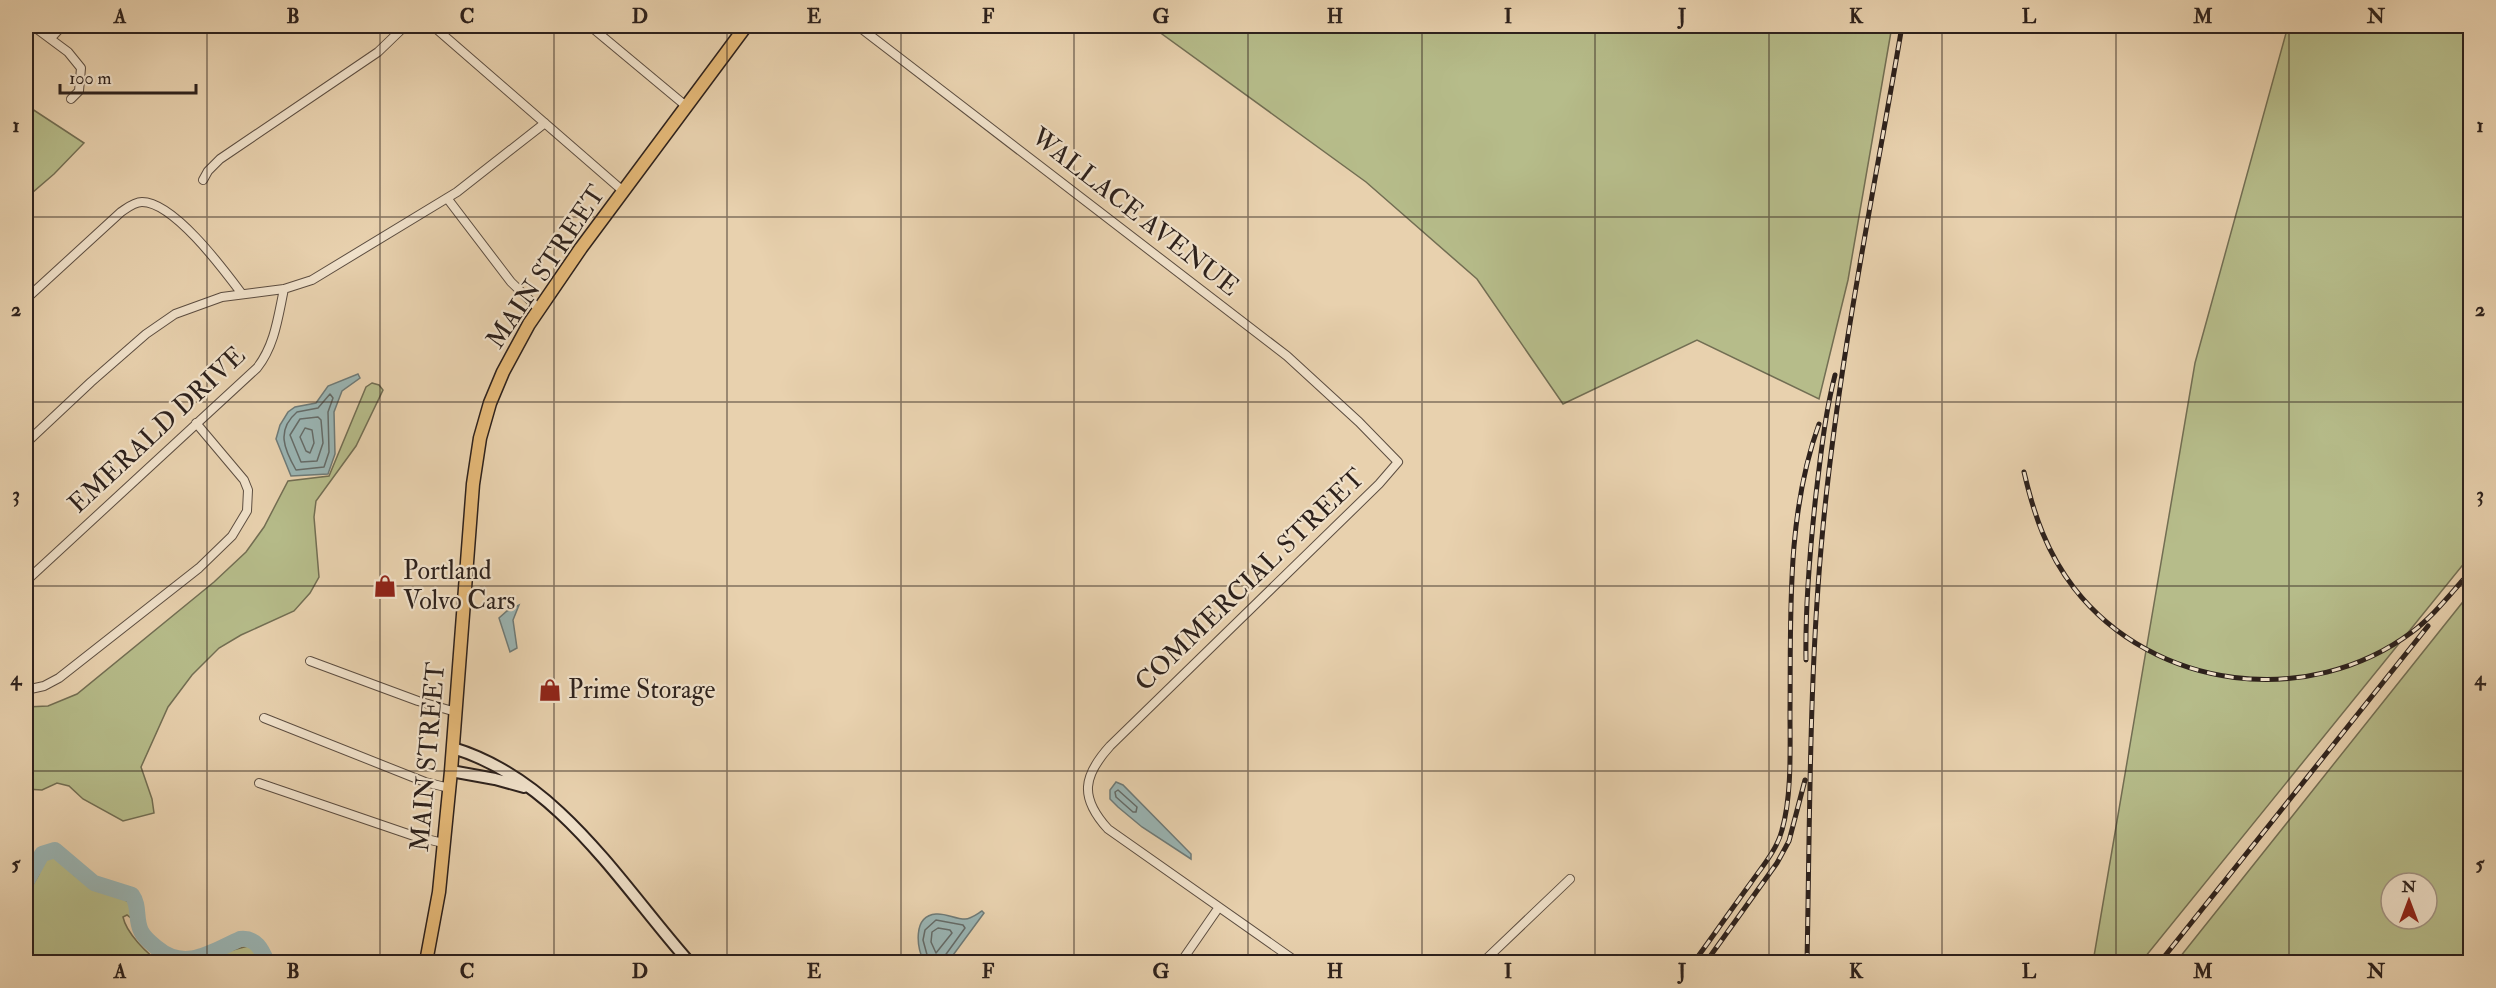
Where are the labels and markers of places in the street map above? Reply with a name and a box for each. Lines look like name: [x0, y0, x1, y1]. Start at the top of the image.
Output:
place label: Portland Volvo Cars: [403, 555, 515, 617]
shop icon: Portland Volvo Cars: [372, 573, 398, 599]
place label: Prime Storage: [568, 674, 716, 706]
shop icon: Prime Storage: [537, 677, 563, 703]

